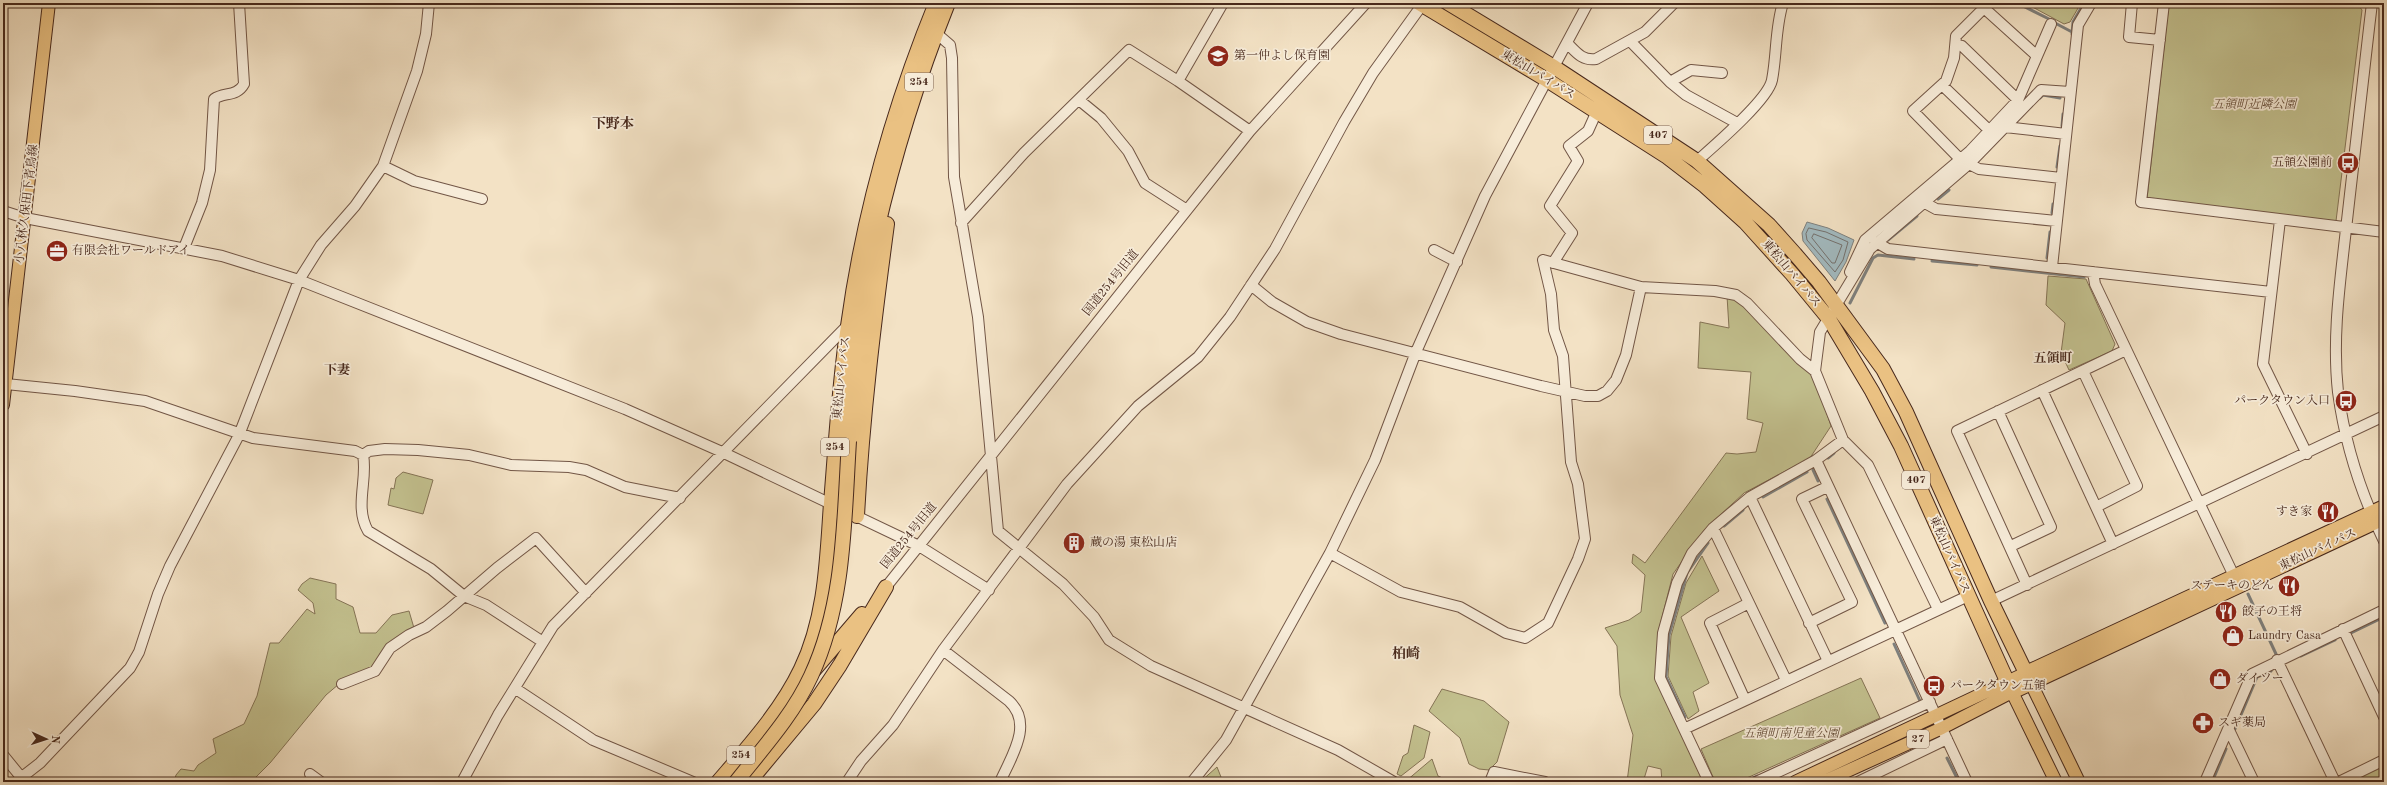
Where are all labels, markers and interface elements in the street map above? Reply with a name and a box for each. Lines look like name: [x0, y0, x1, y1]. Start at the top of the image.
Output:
school or university icon: 第一仲よし保育園: [1205, 43, 1231, 69]
street label: 東松山バイパス: [1499, 47, 1578, 102]
place label: 第一仲よし保育園: [1234, 48, 1330, 62]
road number: 254: [905, 73, 933, 91]
park label: 五領町近隣公園: [2212, 97, 2298, 111]
district label: 下野本: [592, 116, 634, 131]
road number: 407: [1644, 126, 1672, 144]
street label: 小八林久保田下青鳥線: [12, 143, 40, 264]
bus stop icon: 五領公園前: [2335, 150, 2361, 176]
place label: 五領公園前: [2272, 155, 2332, 169]
street label: 東松山バイパス: [1759, 237, 1824, 310]
office icon: 有限会社ワールドアイ: [44, 238, 70, 264]
place label: 有限会社ワールドアイ: [72, 243, 190, 257]
street label: 国道254号旧道: [1079, 247, 1141, 318]
street label: 東松山バイパス: [830, 336, 852, 420]
district label: 五領町: [2033, 350, 2073, 365]
district label: 下妻: [324, 362, 350, 377]
bus stop icon: パークタウン入口: [2333, 388, 2359, 414]
place label: パークタウン入口: [2234, 394, 2330, 407]
road number: 254: [821, 438, 849, 456]
road number: 407: [1902, 471, 1930, 489]
restaurant icon: すき家: [2315, 499, 2341, 525]
street label: 国道254号旧道: [877, 500, 939, 571]
place label: すき家: [2276, 504, 2312, 518]
street label: 東松山バイパス: [1926, 513, 1973, 596]
street label: 東松山バイパス: [2277, 525, 2358, 573]
building icon: 蔵の湯 東松山店: [1061, 530, 1087, 556]
place label: 蔵の湯 東松山店: [1090, 535, 1177, 549]
restaurant icon: ステーキのどん: [2276, 573, 2302, 599]
place label: ステーキのどん: [2190, 579, 2274, 592]
restaurant icon: 餃子の王将: [2213, 599, 2239, 625]
place label: 餃子の王将: [2242, 604, 2302, 618]
shop icon: Laundry Casa: [2220, 623, 2246, 649]
place label: Laundry Casa: [2248, 630, 2321, 642]
district label: 柏崎: [1392, 645, 1420, 661]
shop icon: ダイソー: [2207, 666, 2233, 692]
place label: ダイソー: [2236, 672, 2284, 685]
bus stop icon: パークタウン五領: [1921, 673, 1947, 699]
place label: パークタウン五領: [1950, 679, 2046, 692]
pharmacy icon: スギ薬局: [2190, 710, 2216, 736]
place label: スギ薬局: [2218, 715, 2266, 729]
north arrow: [26, 719, 66, 759]
park label: 五領町南児童公園: [1743, 726, 1841, 740]
road number: 27: [1907, 730, 1929, 748]
text: N: [49, 735, 60, 745]
road number: 254: [727, 746, 755, 764]

